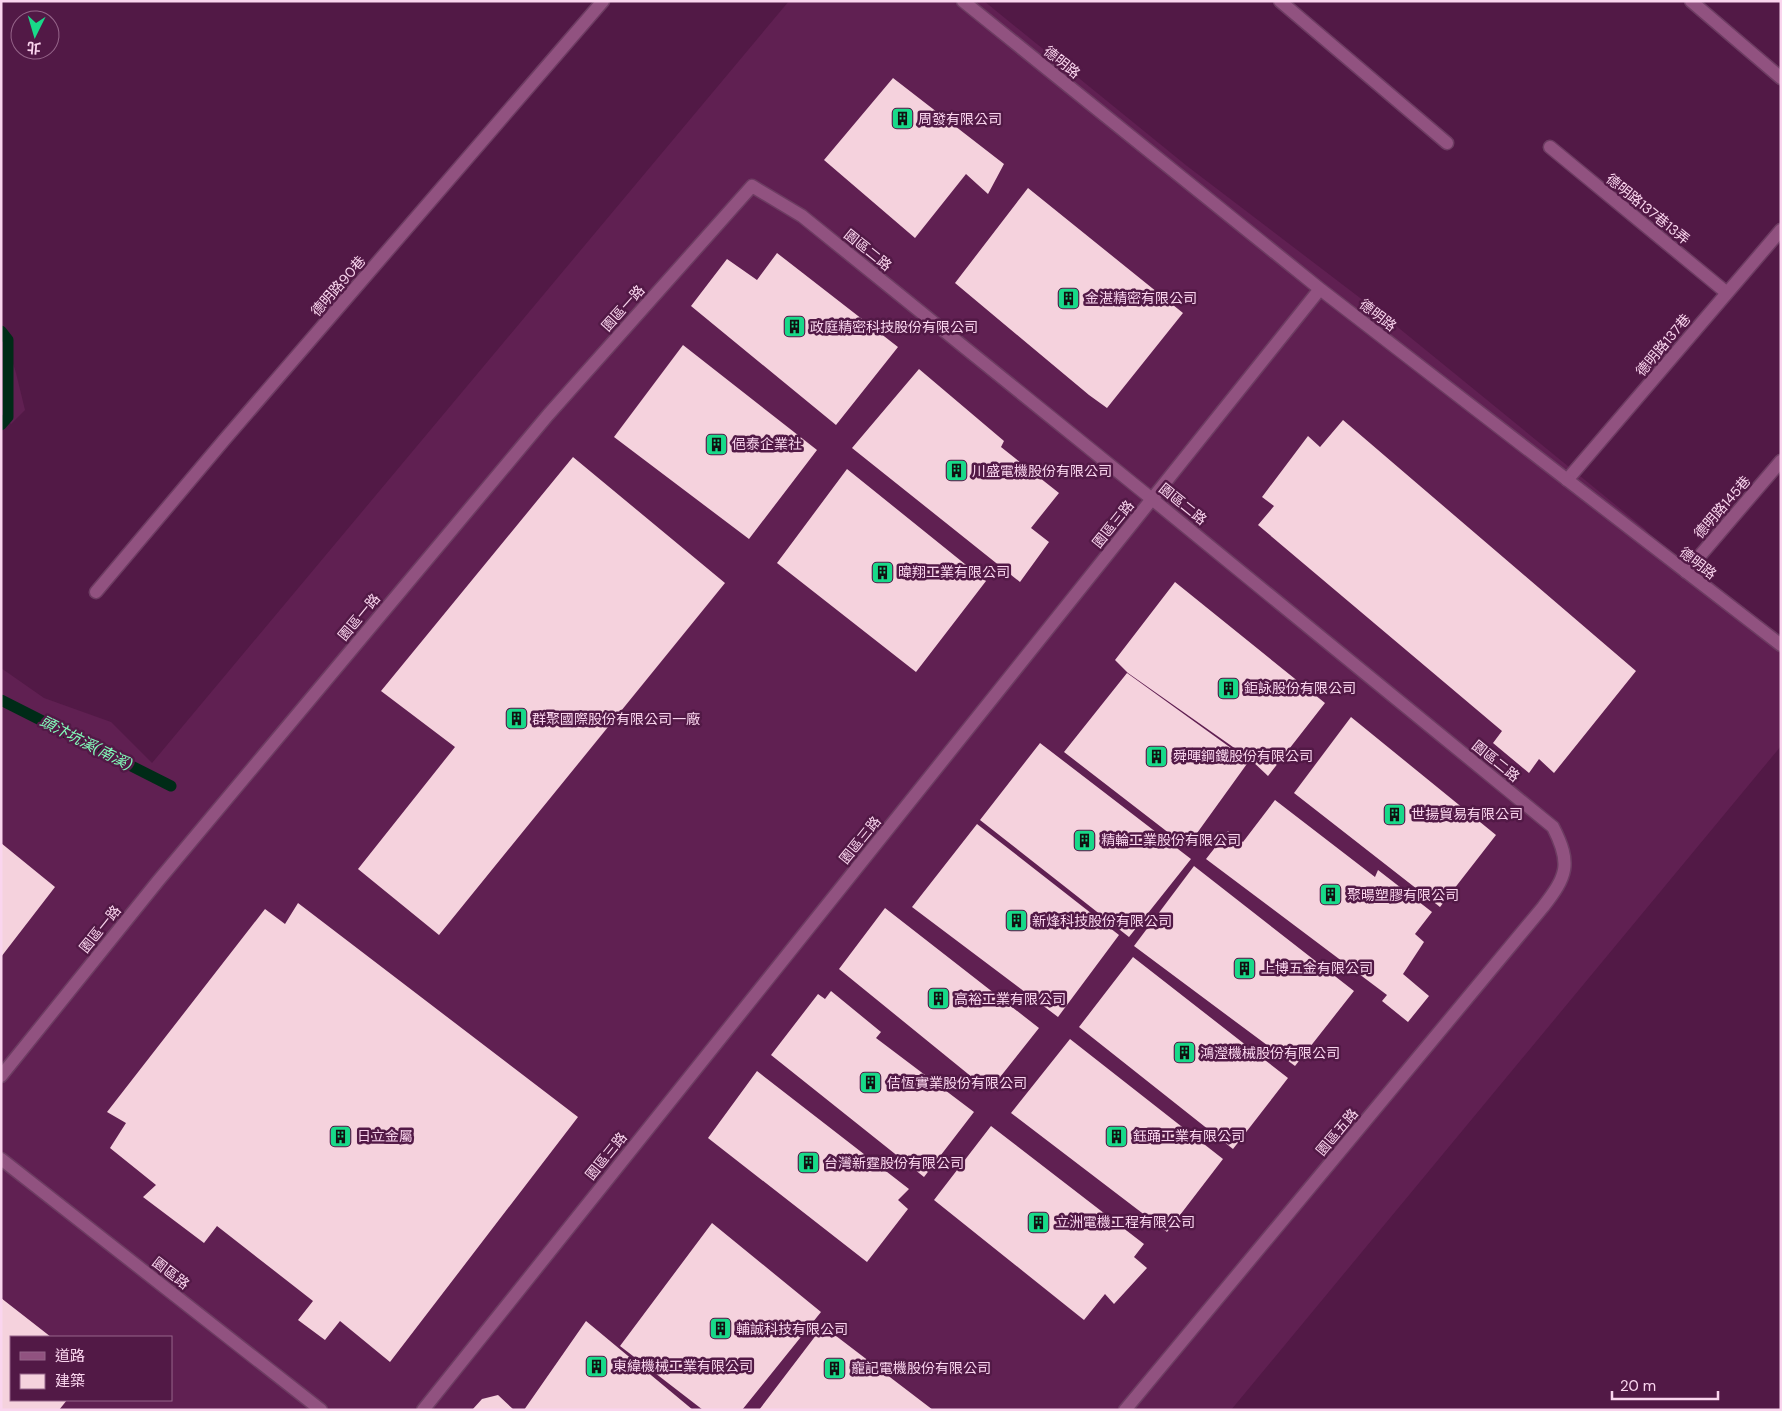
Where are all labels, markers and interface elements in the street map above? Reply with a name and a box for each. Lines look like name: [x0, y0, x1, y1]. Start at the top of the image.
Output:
north arrow: [10, 10, 60, 60]
text: 北: [26, 38, 42, 58]
street label: 德明路: [1040, 42, 1084, 82]
building icon: 周發有限公司: [890, 107, 914, 131]
place label: 周發有限公司: [918, 110, 1002, 128]
street label: 德明路137巷13弄: [1602, 170, 1694, 248]
street label: 園區二路: [841, 225, 895, 275]
street label: 德明路90巷: [307, 252, 369, 320]
street label: 園區一路: [598, 281, 648, 335]
building icon: 金湛精密有限公司: [1057, 286, 1081, 310]
place label: 金湛精密有限公司: [1085, 289, 1197, 307]
street label: 德明路: [1356, 295, 1400, 335]
street label: 德明路137巷: [1632, 310, 1694, 380]
building icon: 政庭精密科技股份有限公司: [782, 315, 806, 339]
place label: 政庭精密科技股份有限公司: [810, 318, 978, 336]
building icon: 俋泰企業社: [704, 432, 728, 456]
place label: 俋泰企業社: [732, 435, 802, 453]
building icon: 川盛電機股份有限公司: [944, 459, 968, 483]
place label: 川盛電機股份有限公司: [972, 462, 1112, 480]
street label: 德明路145巷: [1690, 472, 1754, 542]
street label: 園區二路: [1156, 479, 1210, 529]
street label: 園區三路: [1088, 497, 1138, 551]
street label: 德明路: [1676, 543, 1720, 583]
building icon: 暐翔工業有限公司: [870, 560, 894, 584]
place label: 暐翔工業有限公司: [898, 563, 1010, 581]
street label: 園區一路: [334, 590, 384, 644]
building icon: 鉅詠股份有限公司: [1216, 676, 1240, 700]
place label: 鉅詠股份有限公司: [1244, 679, 1356, 697]
building icon: 群聚國際股份有限公司一廠: [504, 707, 528, 731]
place label: 群聚國際股份有限公司一廠: [532, 710, 700, 728]
water label: 頭汴坑溪(南溪): [36, 711, 136, 775]
street label: 園區二路: [1469, 736, 1523, 786]
building icon: 舜暉鋼鐵股份有限公司: [1145, 744, 1169, 768]
place label: 舜暉鋼鐵股份有限公司: [1173, 747, 1313, 765]
building icon: 世揚貿易有限公司: [1383, 802, 1407, 826]
place label: 世揚貿易有限公司: [1411, 805, 1523, 823]
street label: 園區三路: [835, 813, 885, 867]
building icon: 精輪工業股份有限公司: [1073, 828, 1097, 852]
place label: 精輪工業股份有限公司: [1101, 831, 1241, 849]
building icon: 聚暘塑膠有限公司: [1319, 883, 1343, 907]
place label: 聚暘塑膠有限公司: [1347, 886, 1459, 904]
street label: 園區一路: [75, 902, 125, 956]
building icon: 新烽科技股份有限公司: [1004, 909, 1028, 933]
place label: 新烽科技股份有限公司: [1032, 912, 1172, 930]
building icon: 上博五金有限公司: [1233, 956, 1257, 980]
place label: 上博五金有限公司: [1261, 959, 1373, 977]
building icon: 高裕工業有限公司: [926, 987, 950, 1011]
place label: 高裕工業有限公司: [954, 990, 1066, 1008]
building icon: 鴻瀅機械股份有限公司: [1172, 1041, 1196, 1065]
place label: 鴻瀅機械股份有限公司: [1200, 1044, 1340, 1062]
building icon: 佶恆實業股份有限公司: [859, 1071, 883, 1095]
place label: 佶恆實業股份有限公司: [887, 1074, 1027, 1092]
street label: 園區五路: [1312, 1105, 1362, 1159]
building icon: 日立金屬: [329, 1124, 353, 1148]
building icon: 鈺踊工業有限公司: [1105, 1124, 1129, 1148]
place label: 日立金屬: [357, 1127, 413, 1145]
place label: 鈺踊工業有限公司: [1133, 1127, 1245, 1145]
street label: 園區三路: [581, 1129, 631, 1183]
building icon: 台灣新霆股份有限公司: [796, 1151, 820, 1175]
place label: 台灣新霆股份有限公司: [824, 1154, 964, 1172]
building icon: 立洲電機工程有限公司: [1027, 1210, 1051, 1234]
place label: 立洲電機工程有限公司: [1055, 1213, 1195, 1231]
street label: 園區路: [149, 1253, 193, 1293]
building icon: 輔誠科技有限公司: [708, 1317, 732, 1341]
place label: 輔誠科技有限公司: [736, 1320, 848, 1338]
legend: [10, 1336, 172, 1401]
text: 道路: [55, 1346, 85, 1366]
building icon: 東緯機械工業有限公司: [585, 1354, 609, 1378]
building icon: 巃記電機股份有限公司: [823, 1356, 847, 1380]
place label: 東緯機械工業有限公司: [613, 1357, 753, 1375]
place label: 巃記電機股份有限公司: [851, 1359, 991, 1377]
scale bar: [1612, 1368, 1718, 1400]
text: 建築: [55, 1371, 85, 1391]
text: 20 m: [1620, 1376, 1656, 1396]

